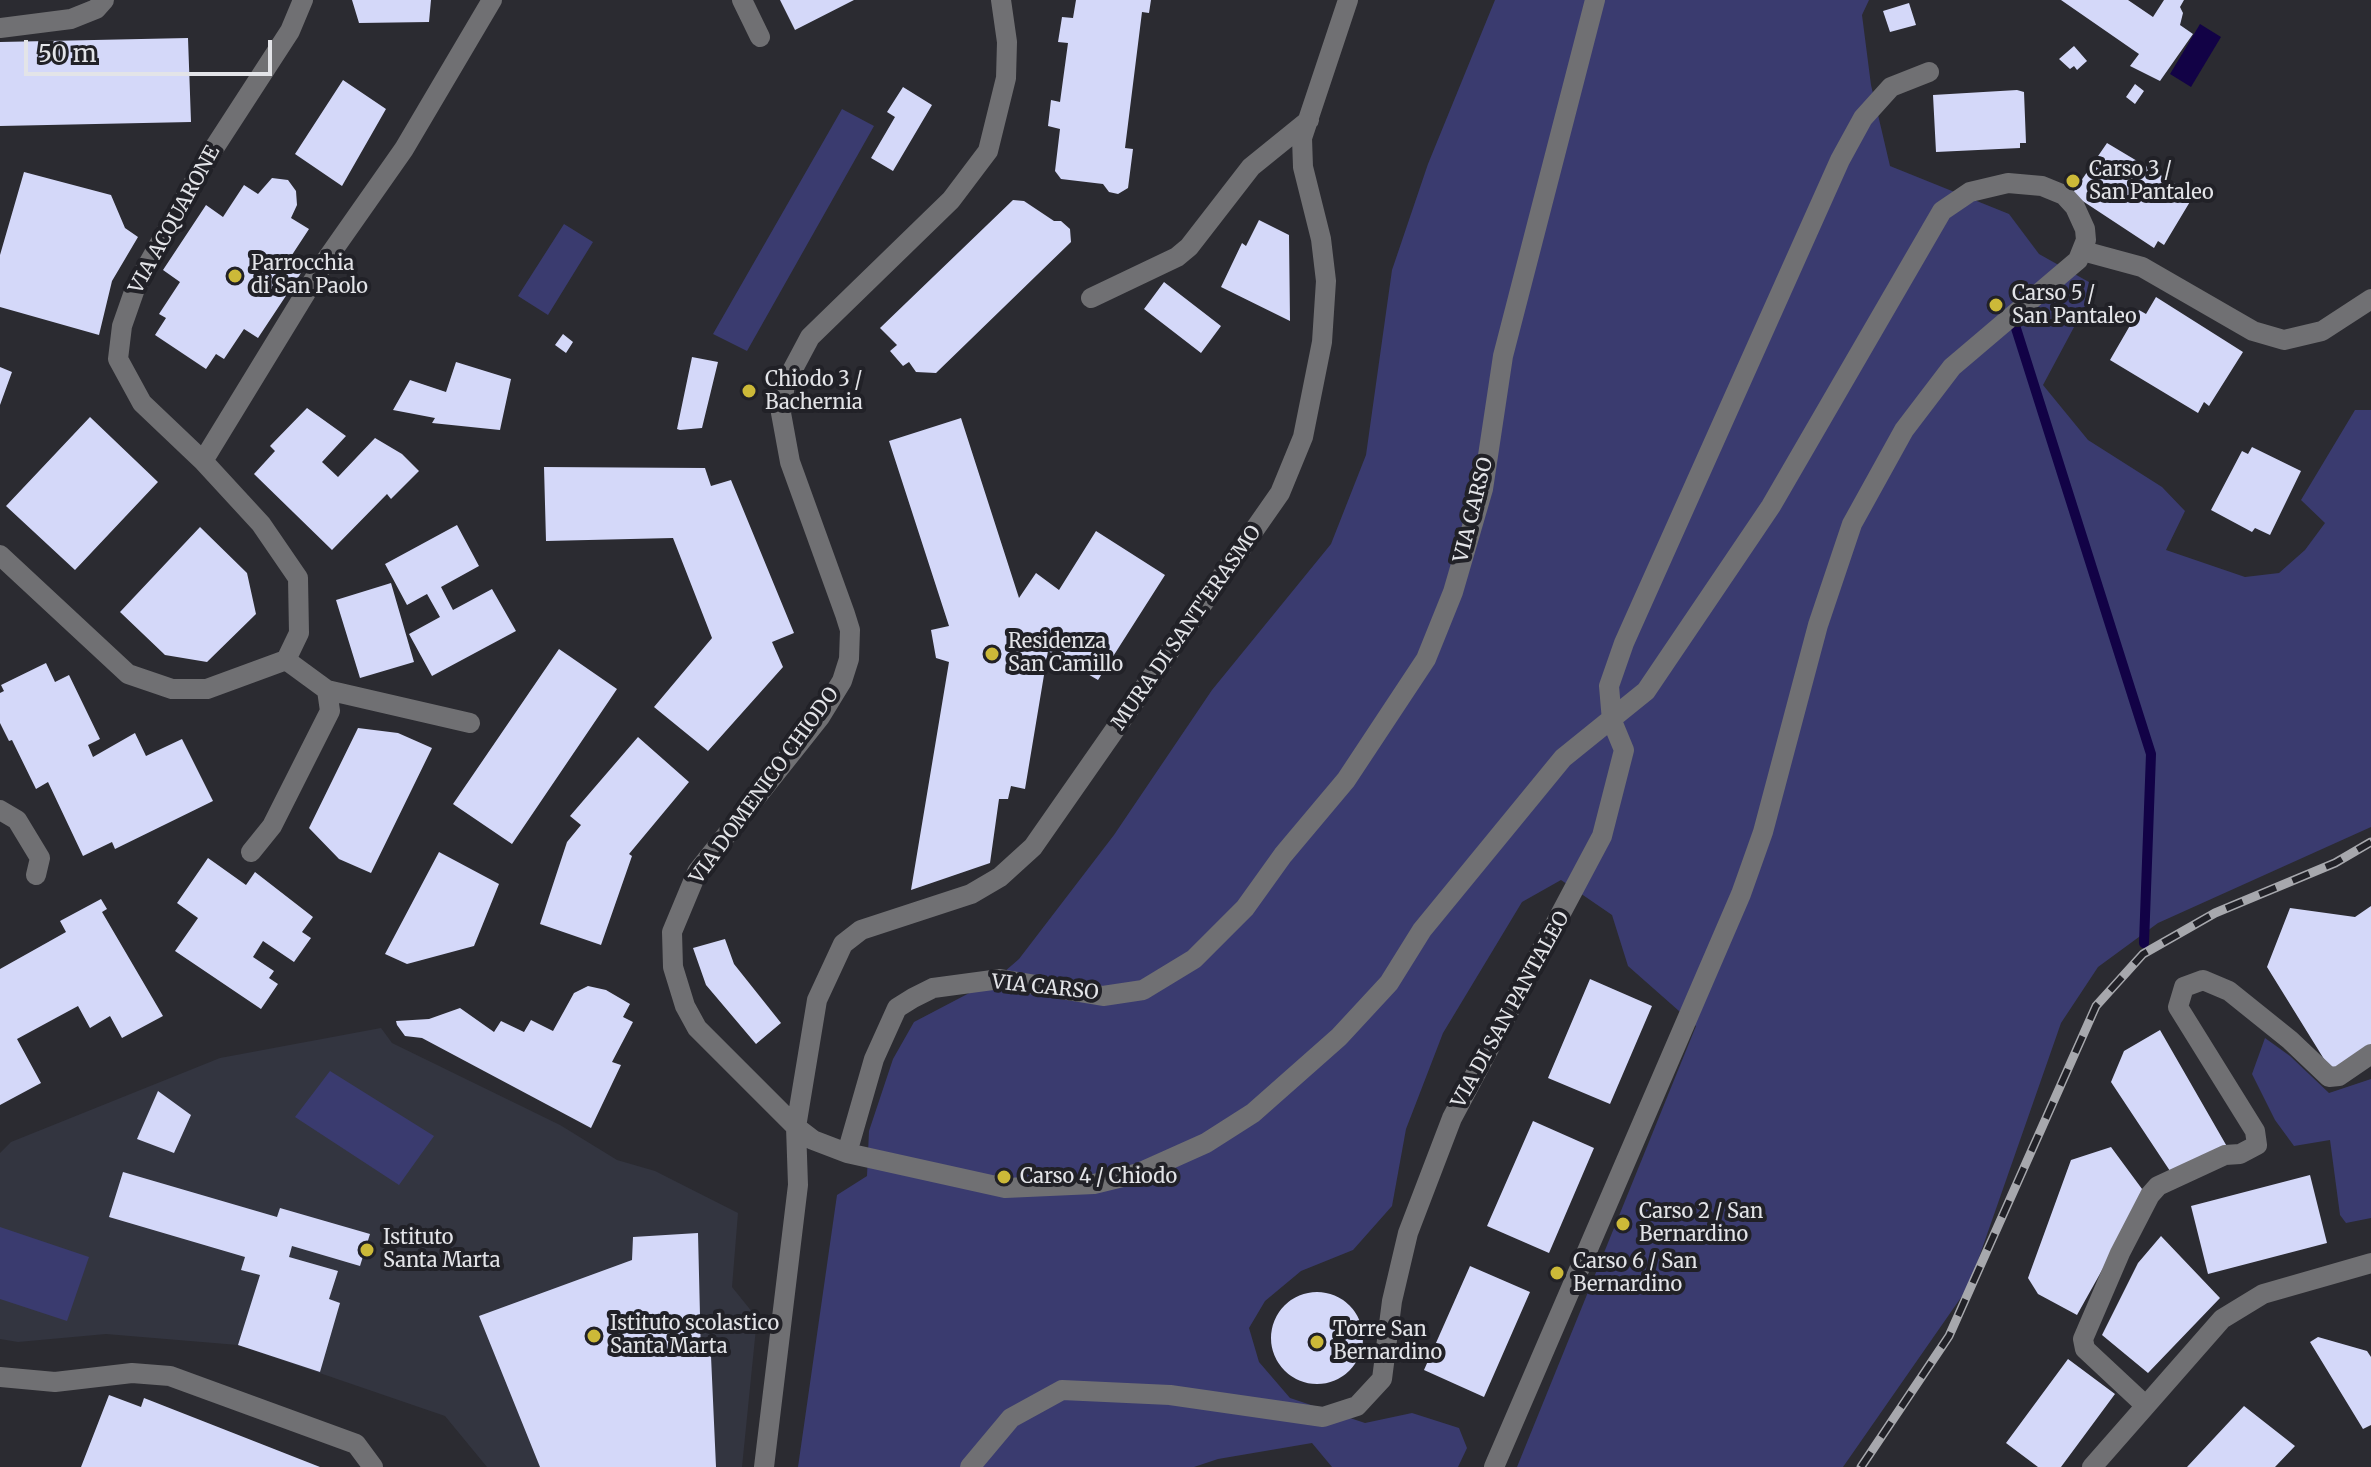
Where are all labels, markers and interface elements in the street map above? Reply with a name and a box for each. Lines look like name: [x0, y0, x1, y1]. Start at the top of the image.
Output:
scale bar: [28, 24, 276, 74]
text: 50 m: [38, 38, 97, 69]
street label: VIA ACQUARONE: [124, 142, 226, 298]
place label: Carso 3 / San Pantaleo: [2089, 158, 2214, 205]
marker: Carso 3 / San Pantaleo: [2064, 172, 2082, 190]
place label: Parrocchia di San Paolo: [251, 252, 368, 299]
marker: Parrocchia di San Paolo: [226, 267, 244, 285]
place label: Carso 5 / San Pantaleo: [2012, 282, 2137, 329]
marker: Carso 5 / San Pantaleo: [1987, 296, 2005, 314]
place label: Chiodo 3 / Bachernia: [765, 368, 863, 415]
marker: Chiodo 3 / Bachernia: [740, 382, 758, 400]
street label: VIA CARSO: [1449, 455, 1499, 565]
street label: MURA DI SANT'ERASMO: [1107, 521, 1267, 735]
place label: Residenza San Camillo: [1008, 630, 1123, 677]
marker: Residenza San Camillo: [983, 645, 1001, 663]
street label: VIA DOMENICO CHIODO: [686, 683, 844, 889]
street label: VIA DI SAN PANTALEO: [1447, 908, 1575, 1112]
street label: VIA CARSO: [990, 970, 1100, 1006]
place label: Carso 4 / Chiodo: [1020, 1165, 1177, 1189]
marker: Carso 4 / Chiodo: [995, 1168, 1013, 1186]
place label: Carso 2 / San Bernardino: [1639, 1200, 1763, 1247]
marker: Carso 2 / San Bernardino: [1614, 1215, 1632, 1233]
place label: Istituto Santa Marta: [383, 1226, 501, 1273]
marker: Istituto Santa Marta: [358, 1241, 376, 1259]
place label: Carso 6 / San Bernardino: [1573, 1250, 1697, 1297]
marker: Carso 6 / San Bernardino: [1548, 1264, 1566, 1282]
place label: Istituto scolastico Santa Marta: [610, 1312, 779, 1359]
place label: Torre San Bernardino: [1333, 1318, 1442, 1365]
marker: Istituto scolastico Santa Marta: [585, 1327, 603, 1345]
marker: Torre San Bernardino: [1308, 1333, 1326, 1351]

